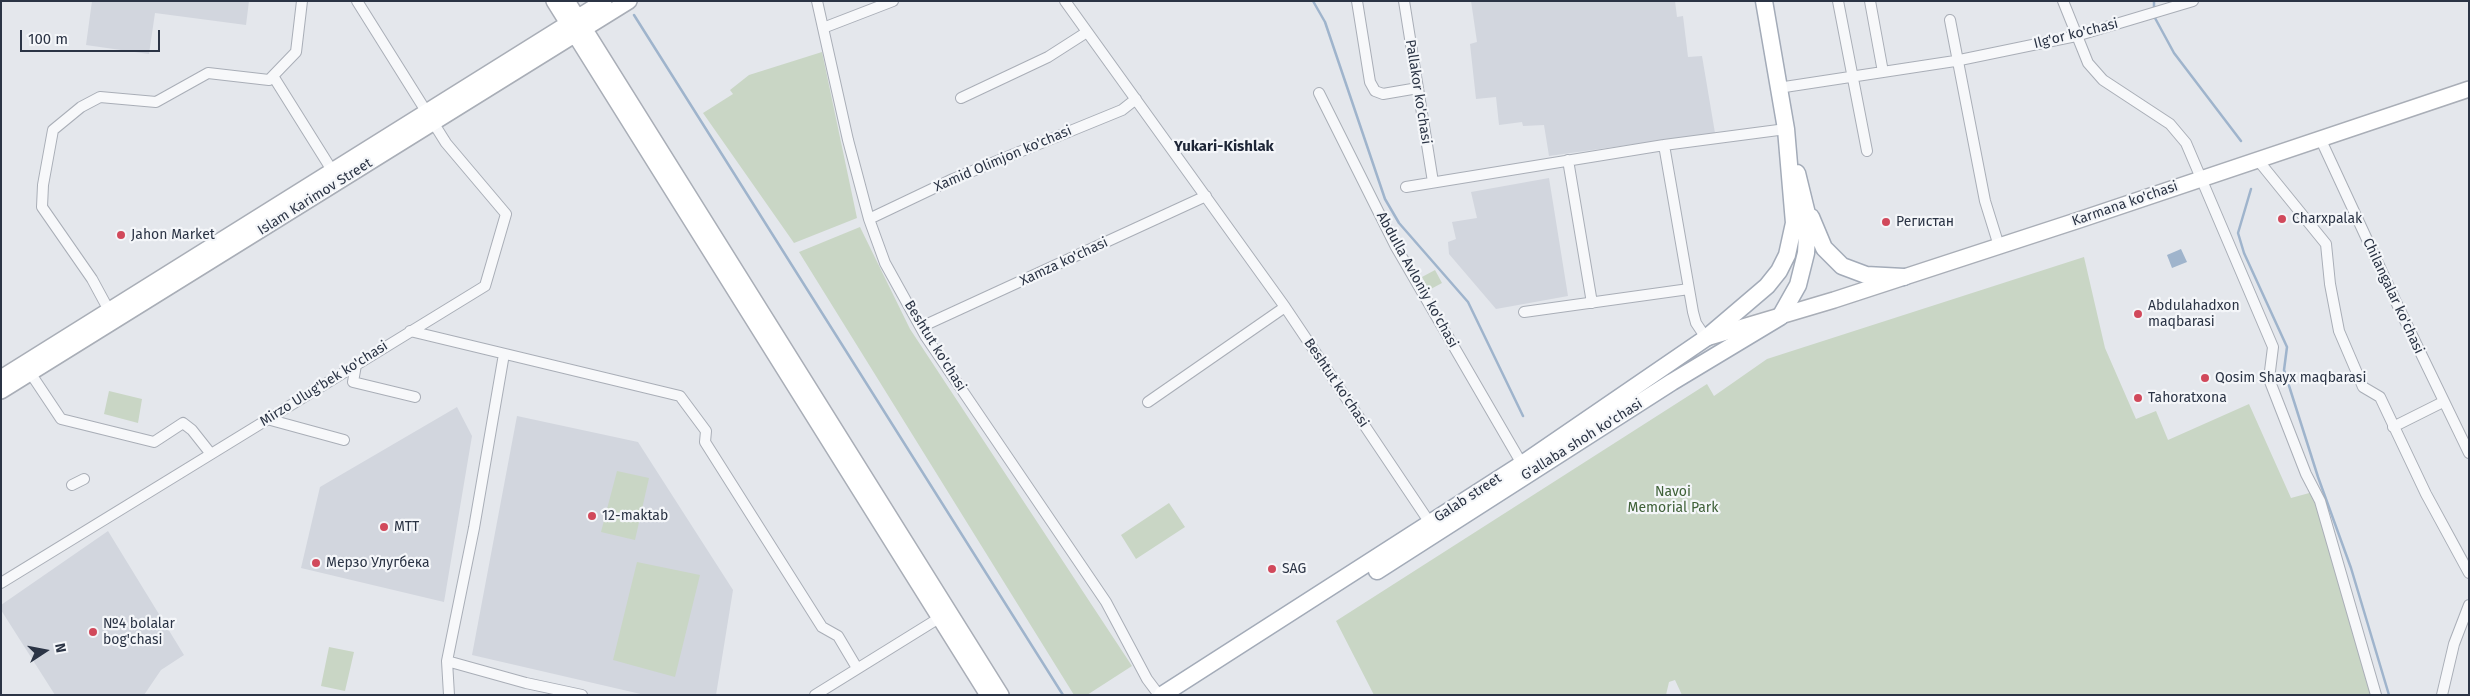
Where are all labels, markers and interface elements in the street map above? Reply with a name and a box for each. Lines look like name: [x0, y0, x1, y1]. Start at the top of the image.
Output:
street label: Ilg'or ko'chasi: [2032, 15, 2120, 53]
scale bar: [22, 20, 162, 52]
text: 100 m: [28, 30, 68, 48]
street label: Pallakor ko'chasi: [1401, 38, 1435, 146]
street label: Xamid Olimjon ko'chasi: [932, 122, 1074, 196]
district label: Yukari-Kishlak: [1174, 138, 1274, 156]
street label: Islam Karimov Street: [255, 155, 375, 239]
street label: Karmana ko'chasi: [2070, 178, 2180, 230]
street label: Abdulla Avloniy ko'chasi: [1373, 209, 1461, 351]
place label: Charxpalak: [2292, 211, 2362, 227]
marker: Charxpalak: [2276, 213, 2288, 225]
place label: Регистан: [1896, 214, 1954, 230]
marker: Регистан: [1880, 216, 1892, 228]
place label: Jahon Market: [131, 227, 215, 243]
marker: Jahon Market: [115, 229, 127, 241]
street label: Xamza ko'chasi: [1017, 234, 1111, 290]
street label: Chilangalar ko'chasi: [2359, 235, 2427, 357]
street label: Beshtut ko'chasi: [900, 298, 970, 394]
place label: Abdulahadxon maqbarasi: [2148, 298, 2240, 331]
marker: Abdulahadxon maqbarasi: [2132, 308, 2144, 320]
street label: Beshtut ko'chasi: [1300, 335, 1372, 431]
street label: Mirzo Ulug'bek ko'chasi: [257, 338, 391, 430]
place label: Qosim Shayx maqbarasi: [2215, 370, 2366, 386]
marker: Qosim Shayx maqbarasi: [2199, 372, 2211, 384]
place label: Tahoratxona: [2148, 390, 2227, 406]
marker: Tahoratxona: [2132, 392, 2144, 404]
street label: G'allaba shoh ko'chasi: [1518, 396, 1646, 484]
street label: Galab street: [1431, 470, 1505, 526]
park label: Navoi Memorial Park: [1628, 484, 1718, 516]
place label: 12-maktab: [602, 508, 668, 524]
marker: 12-maktab: [586, 510, 598, 522]
place label: MTT: [394, 519, 419, 535]
marker: MTT: [378, 521, 390, 533]
place label: Мерзо Улугбека: [326, 555, 430, 571]
marker: Мерзо Улугбека: [310, 557, 322, 569]
place label: SAG: [1282, 561, 1306, 577]
marker: SAG: [1266, 563, 1278, 575]
place label: №4 bolalar bog'chasi: [103, 616, 175, 648]
north arrow: [20, 626, 70, 676]
marker: №4 bolalar bog'chasi: [87, 626, 99, 638]
text: N: [51, 642, 69, 654]

